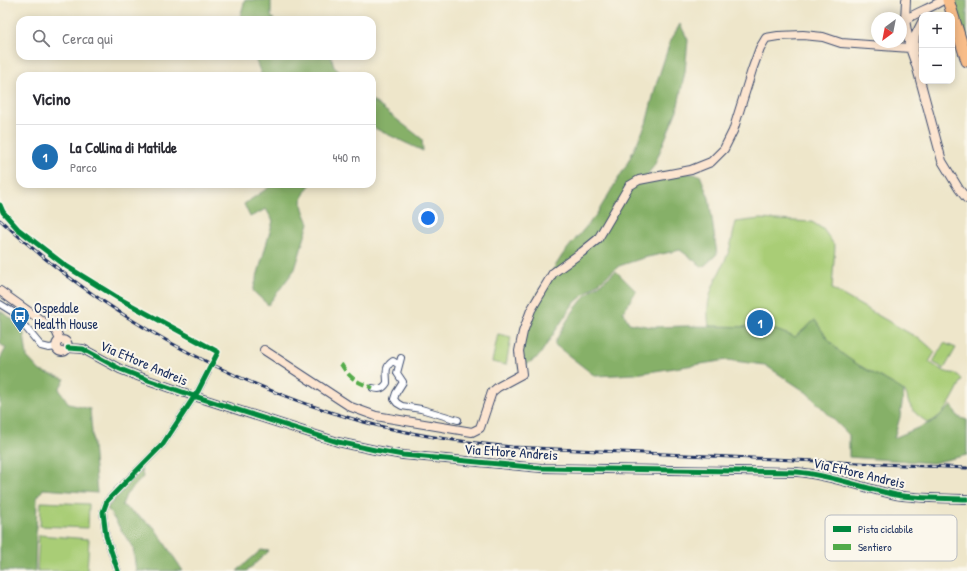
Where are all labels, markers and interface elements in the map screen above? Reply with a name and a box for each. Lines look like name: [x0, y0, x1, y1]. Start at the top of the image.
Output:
north arrow: [871, 12, 907, 48]
map controls: [919, 12, 955, 84]
button: +: [919, 12, 955, 48]
search box: [16, 16, 376, 60]
icon: search: [30, 27, 52, 49]
text: Cerca qui: [62, 28, 113, 49]
button: −: [919, 48, 955, 84]
text: Vicino: [32, 87, 70, 110]
text: La Collina di Matilde: [70, 137, 177, 158]
text: 1: [43, 148, 47, 166]
text: 440 m: [333, 148, 360, 166]
text: Parco: [70, 158, 97, 176]
your location: [418, 208, 438, 228]
place label: Ospedale Health House: [34, 298, 98, 333]
bus stop icon: Ospedale Health House: [9, 305, 31, 333]
pin: 1: [747, 308, 773, 338]
street label: Via Ettore Andreis: [97, 336, 191, 390]
street label: Via Ettore Andreis: [464, 439, 558, 464]
street label: Via Ettore Andreis: [811, 453, 907, 492]
legend: [825, 515, 957, 561]
text: Pista ciclabile: [858, 522, 914, 536]
text: Sentiero: [858, 540, 892, 554]

